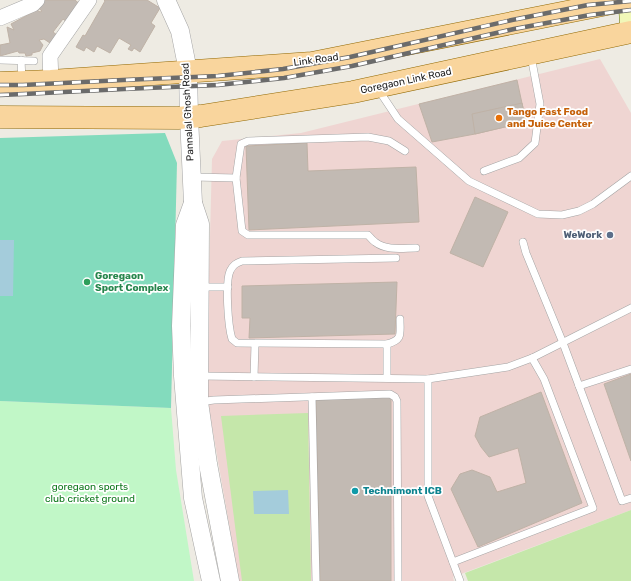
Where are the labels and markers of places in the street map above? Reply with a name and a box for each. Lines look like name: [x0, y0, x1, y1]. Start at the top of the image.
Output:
place label: Tango Fast Food and Juice Center: [507, 106, 593, 130]
marker: Tango Fast Food and Juice Center: [494, 113, 504, 123]
place label: WeWork: [563, 229, 602, 241]
marker: WeWork: [605, 230, 615, 240]
place label: Goregaon Sport Complex: [95, 270, 169, 294]
marker: Goregaon Sport Complex: [82, 277, 92, 287]
place label: Technimont ICB: [363, 485, 442, 497]
marker: Technimont ICB: [350, 486, 360, 496]

